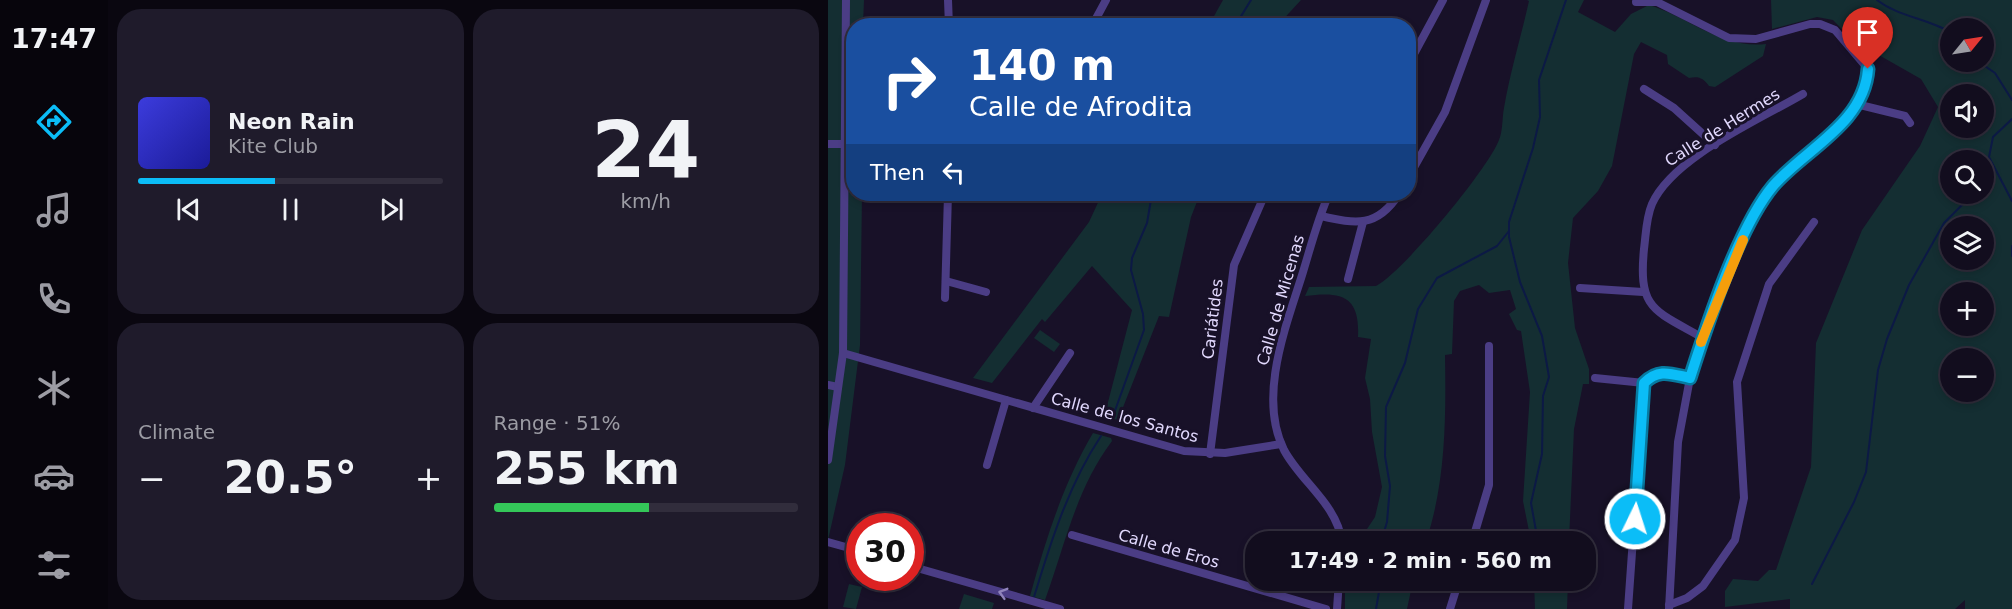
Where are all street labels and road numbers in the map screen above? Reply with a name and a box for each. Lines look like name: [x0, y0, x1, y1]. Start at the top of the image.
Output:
street label: Calle de Hermes: [1661, 84, 1783, 170]
street label: Calle de Micenas: [1253, 233, 1308, 368]
street label: Cariátides: [1198, 278, 1227, 360]
street label: Calle de los Santos: [1049, 389, 1201, 446]
street label: Calle de Eros: [1116, 525, 1222, 572]

